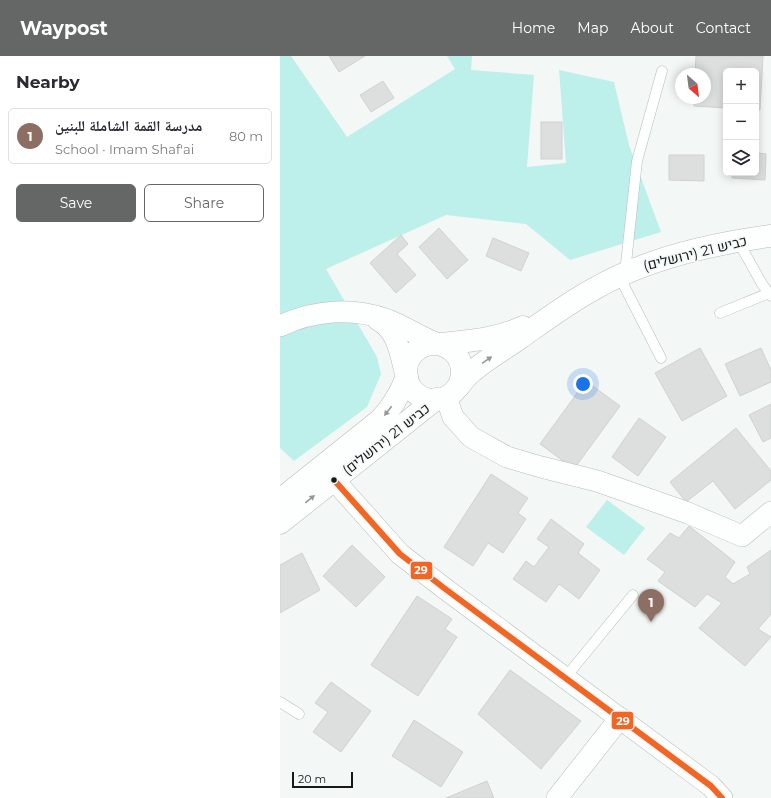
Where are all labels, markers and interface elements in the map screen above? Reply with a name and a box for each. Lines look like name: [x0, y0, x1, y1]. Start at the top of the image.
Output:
text: Waypost: [20, 17, 108, 40]
text: Home: [512, 19, 555, 37]
text: Map: [577, 19, 608, 37]
text: About: [630, 19, 674, 37]
text: Contact: [696, 19, 751, 37]
north arrow: [675, 68, 711, 104]
map controls: [723, 68, 759, 176]
button: +: [723, 68, 759, 104]
text: Nearby: [16, 72, 80, 92]
button: −: [723, 104, 759, 140]
text: مدرسة القمة الشاملة للبنين: [55, 116, 202, 135]
text: 1: [27, 128, 33, 144]
text: 80 m: [229, 128, 263, 144]
button: layers: [723, 140, 759, 176]
text: School · Imam Shaf'ai: [55, 141, 194, 157]
button: Save: [16, 184, 136, 222]
button: Share: [144, 184, 264, 222]
street label: כביש 21 (ירושלים): [641, 231, 749, 275]
one-way arrow: [482, 356, 492, 364]
your location: [573, 374, 593, 394]
street label: כביש 21 (ירושלים): [339, 399, 433, 479]
one-way arrow: [384, 406, 392, 417]
unlabelled marker: [329, 475, 339, 485]
one-way arrow: [305, 494, 316, 503]
line badge: 29: [410, 561, 433, 580]
text: 29: [414, 563, 428, 577]
pin: 1: [638, 589, 664, 622]
line badge: 29: [611, 711, 634, 730]
text: 29: [616, 714, 630, 728]
scale bar: [292, 770, 353, 789]
text: 20 m: [298, 772, 326, 786]

